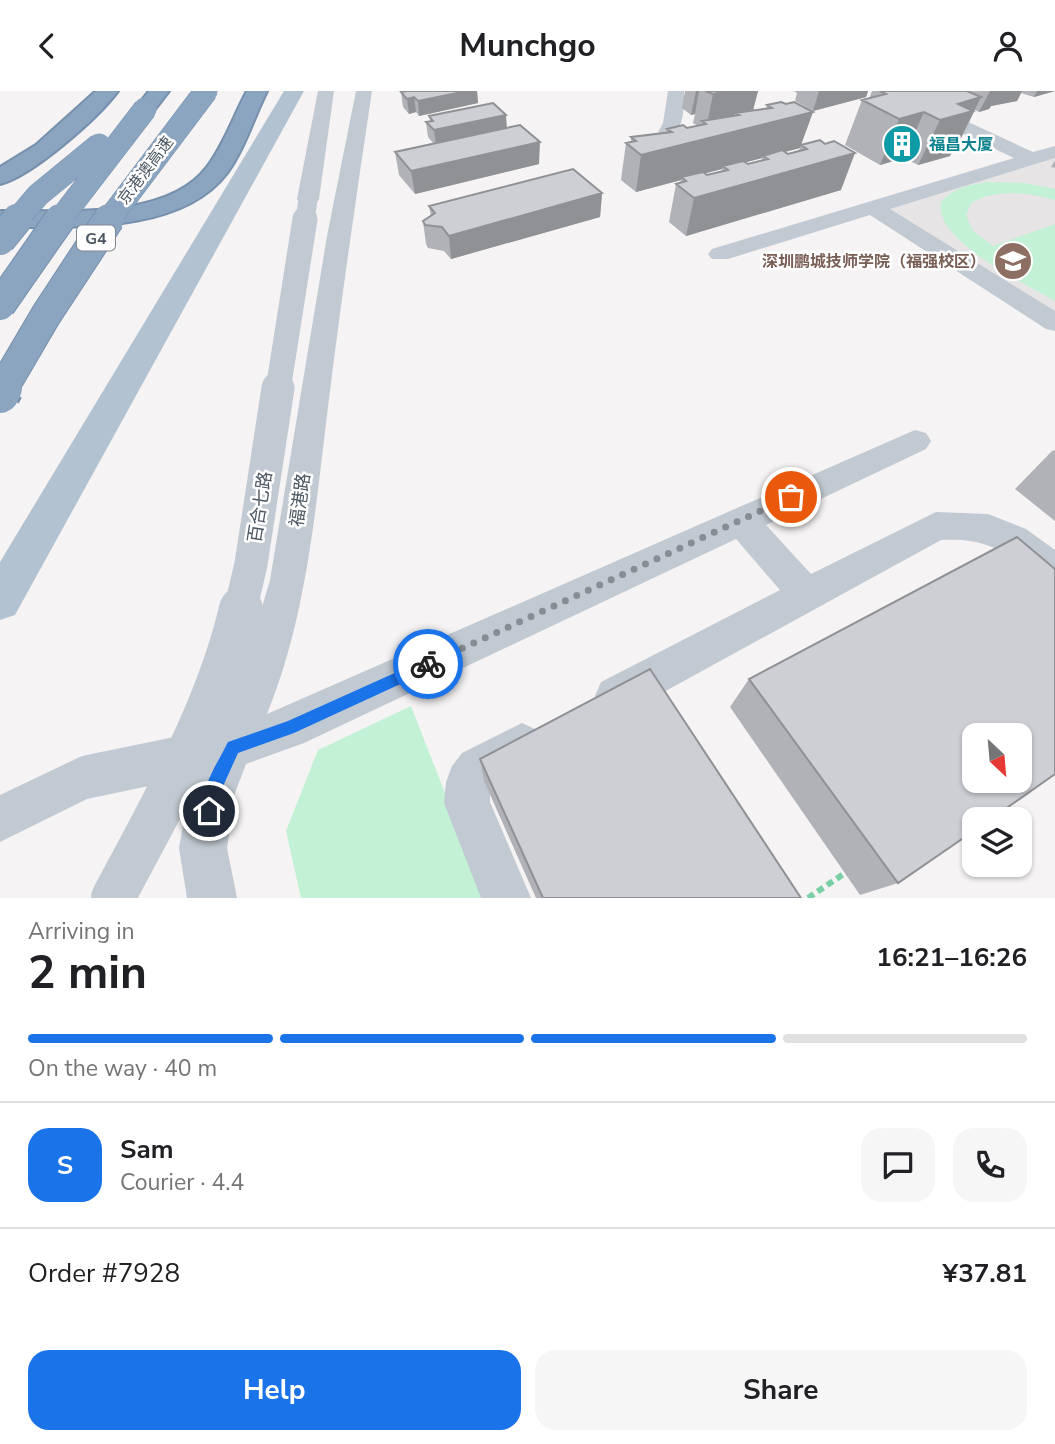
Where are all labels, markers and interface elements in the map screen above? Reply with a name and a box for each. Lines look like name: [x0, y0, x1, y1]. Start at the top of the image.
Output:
text: Munchgo: [459, 24, 596, 67]
icon: back: [28, 27, 66, 65]
icon: person: [989, 27, 1027, 65]
building icon: 福昌大厦: [881, 123, 923, 165]
street label: 京港澳高速: [113, 132, 179, 209]
place label: 福昌大厦: [929, 134, 993, 156]
road number: G4: [77, 225, 115, 251]
school or university icon: 深圳鹏城技师学院（福强校区）: [992, 240, 1034, 282]
place label: 深圳鹏城技师学院（福强校区）: [762, 251, 986, 273]
pin: [761, 467, 821, 527]
street label: 百合七路: [243, 470, 277, 544]
street label: 福港路: [284, 472, 316, 528]
icon: bag: [772, 478, 810, 516]
courier: [393, 629, 463, 699]
icon: bike: [409, 645, 447, 683]
north arrow: [962, 723, 1032, 793]
map controls: [962, 723, 1032, 877]
pin: [179, 781, 239, 841]
icon: home: [190, 792, 228, 830]
button: layers: [962, 807, 1032, 877]
text: Arriving in: [28, 916, 135, 947]
text: 16:21–16:26: [876, 940, 1027, 975]
text: 2 min: [28, 941, 147, 1004]
text: On the way · 40 m: [28, 1053, 217, 1084]
button: chat: [861, 1128, 935, 1202]
button: phone: [953, 1128, 1027, 1202]
text: Sam: [120, 1132, 173, 1167]
text: S: [57, 1148, 73, 1183]
text: Courier · 4.4: [120, 1167, 244, 1198]
text: Order #7928: [28, 1256, 180, 1291]
text: ¥37.81: [943, 1256, 1027, 1291]
button: Help: [28, 1350, 521, 1430]
button: Share: [535, 1350, 1027, 1430]

